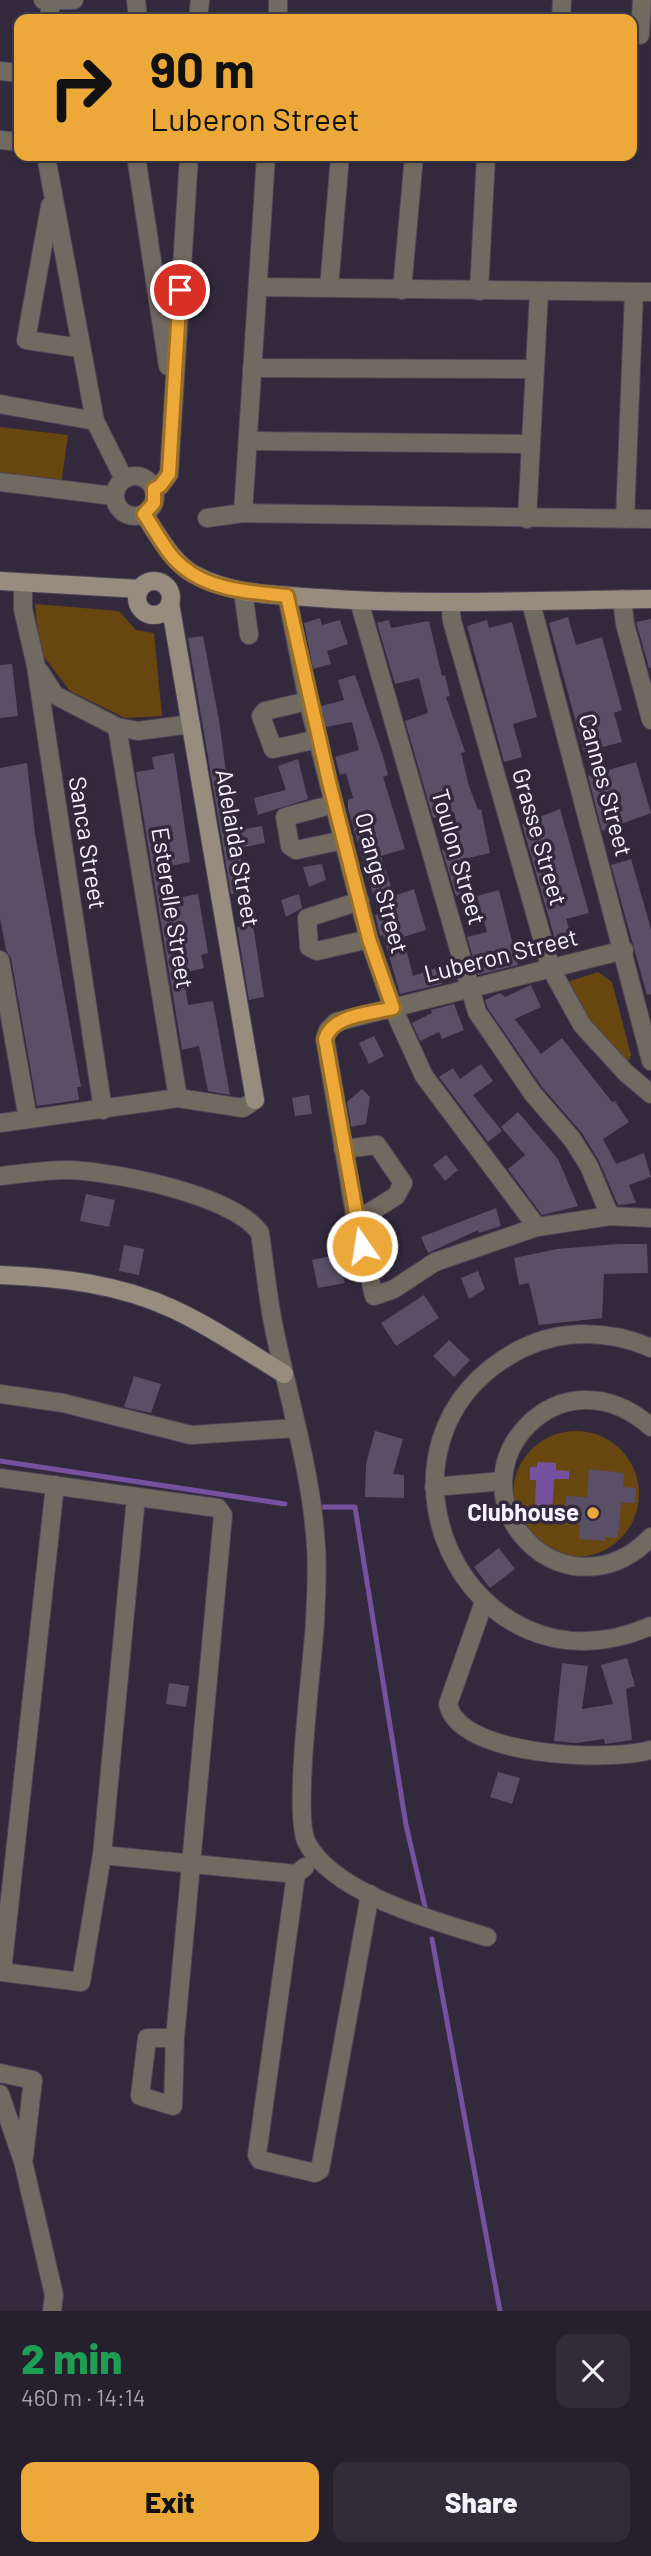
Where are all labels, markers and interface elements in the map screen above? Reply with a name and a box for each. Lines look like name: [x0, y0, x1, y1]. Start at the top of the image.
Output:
text: 90 m: [150, 39, 255, 98]
icon: right: [35, 42, 126, 133]
text: Luberon Street: [150, 99, 360, 137]
pin: [150, 260, 210, 320]
icon: arrive: [161, 271, 199, 309]
street label: Cannes Street: [573, 710, 639, 859]
street label: Grasse Street: [507, 765, 574, 909]
street label: Adelaida Street: [210, 767, 267, 929]
street label: Sanca Street: [64, 774, 113, 911]
street label: Toulon Street: [426, 785, 493, 928]
street label: Orange Street: [350, 809, 415, 956]
street label: Esterelle Street: [146, 825, 201, 990]
street label: Luberon Street: [421, 921, 580, 988]
position arrow: [325, 1209, 399, 1283]
place label: Clubhouse: [467, 1497, 579, 1526]
marker: Clubhouse: [585, 1505, 601, 1521]
text: 2 min: [21, 2332, 122, 2382]
button: close: [556, 2334, 630, 2408]
text: 460 m · 14:14: [21, 2383, 145, 2411]
button: Exit: [21, 2462, 319, 2542]
button: Share: [333, 2462, 630, 2542]

